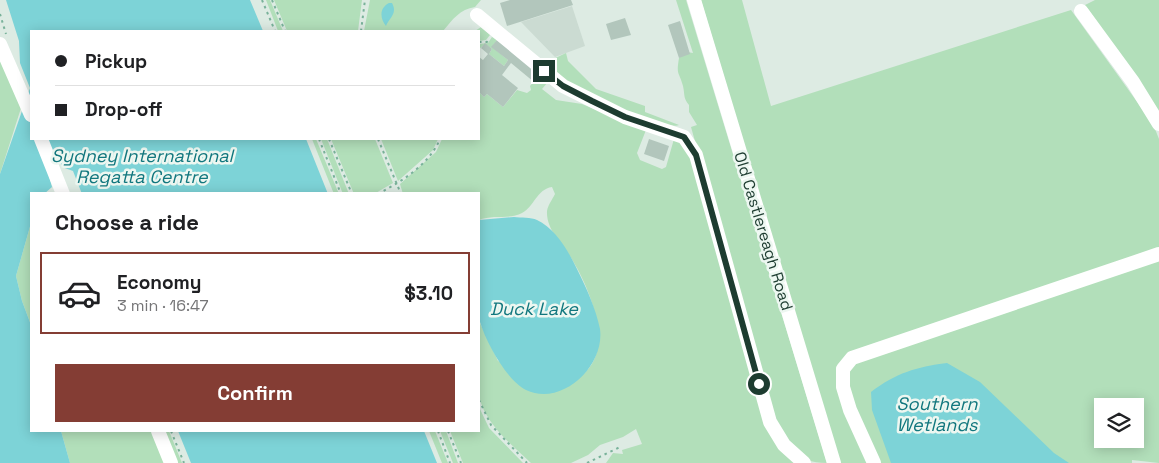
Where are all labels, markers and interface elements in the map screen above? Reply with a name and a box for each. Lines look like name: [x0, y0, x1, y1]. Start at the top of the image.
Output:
text: Pickup: [85, 49, 147, 74]
route end: [533, 60, 555, 82]
text: Drop-off: [85, 97, 163, 122]
water label: Sydney International Regatta Centre: [51, 144, 236, 188]
street label: Old Castlereagh Road: [729, 149, 798, 313]
text: Choose a ride: [55, 208, 199, 236]
text: Economy: [117, 270, 201, 295]
icon: car: [57, 271, 102, 316]
text: $3.10: [404, 281, 453, 306]
text: 3 min · 16:47: [117, 295, 209, 316]
water label: Duck Lake: [490, 297, 579, 320]
button: Confirm: [55, 364, 455, 422]
route start: [748, 373, 770, 395]
water label: Southern Wetlands: [897, 392, 978, 436]
map controls: [1094, 398, 1144, 448]
button: layers: [1094, 398, 1144, 448]

